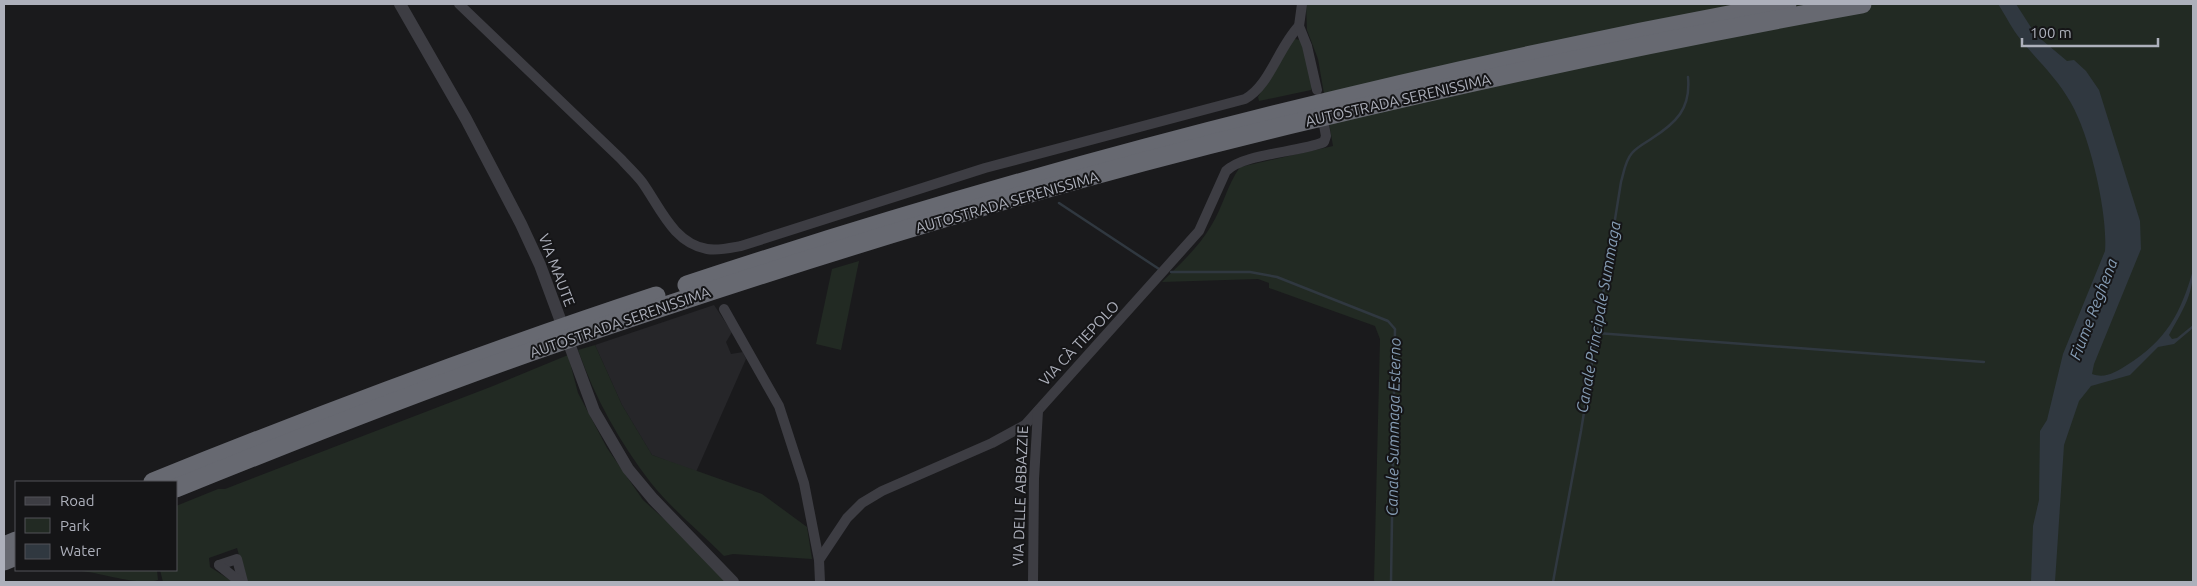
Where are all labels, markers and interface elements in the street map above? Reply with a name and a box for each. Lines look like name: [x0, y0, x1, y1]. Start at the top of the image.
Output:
scale bar: [2022, 15, 2158, 47]
text: 100 m: [2030, 24, 2072, 41]
street label: AUTOSTRADA SERENISSIMA: [1304, 70, 1493, 130]
street label: AUTOSTRADA SERENISSIMA: [913, 168, 1101, 236]
water label: Canale Principale Summaga: [1572, 219, 1624, 414]
street label: VIA MAUTE: [535, 231, 579, 309]
water label: Fiume Reghena: [2065, 256, 2121, 362]
street label: AUTOSTRADA SERENISSIMA: [527, 283, 713, 361]
street label: VIA CÀ TIEPOLO: [1036, 297, 1122, 389]
water label: Canale Summaga Esterno: [1382, 337, 1404, 516]
street label: VIA DELLE ABBAZZIE: [1009, 425, 1031, 567]
legend: [15, 481, 178, 571]
text: Road: [60, 492, 95, 509]
text: Park: [60, 517, 90, 534]
text: Water: [60, 542, 101, 559]

